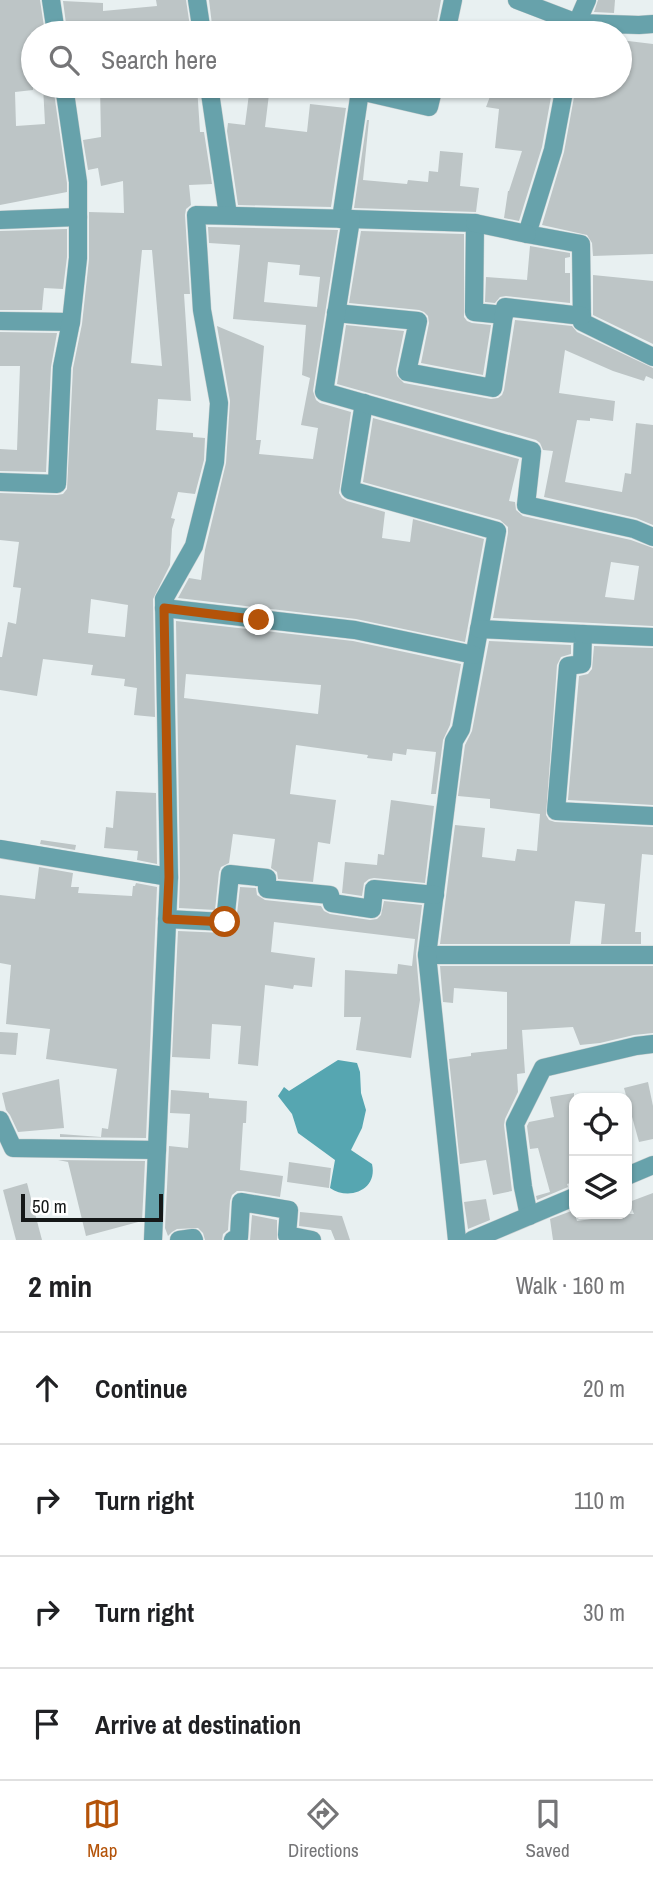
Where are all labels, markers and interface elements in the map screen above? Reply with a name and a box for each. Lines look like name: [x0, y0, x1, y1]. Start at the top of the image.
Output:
search box: [21, 21, 632, 98]
icon: search: [45, 41, 83, 79]
text: Search here: [101, 42, 217, 77]
route end: [243, 604, 274, 635]
route start: [209, 906, 240, 937]
map controls: [569, 1093, 632, 1219]
button: locate: [569, 1093, 632, 1156]
button: layers: [569, 1156, 632, 1219]
scale bar: [21, 1191, 163, 1223]
text: 50 m: [32, 1193, 67, 1219]
text: 2 min: [28, 1266, 92, 1306]
text: Walk · 160 m: [516, 1270, 625, 1301]
icon: ahead: [28, 1369, 66, 1407]
text: Continue: [95, 1371, 187, 1406]
text: 20 m: [583, 1373, 625, 1404]
icon: right: [28, 1481, 66, 1519]
text: Turn right: [95, 1483, 194, 1518]
text: 110 m: [574, 1485, 625, 1516]
icon: right: [28, 1593, 66, 1631]
text: Turn right: [95, 1595, 194, 1630]
text: 30 m: [583, 1597, 625, 1628]
icon: arrive: [28, 1705, 66, 1743]
text: Arrive at destination: [95, 1707, 301, 1742]
tab: Map: [83, 1795, 121, 1863]
tab: Directions: [288, 1795, 359, 1863]
tab: Saved: [526, 1795, 570, 1863]

